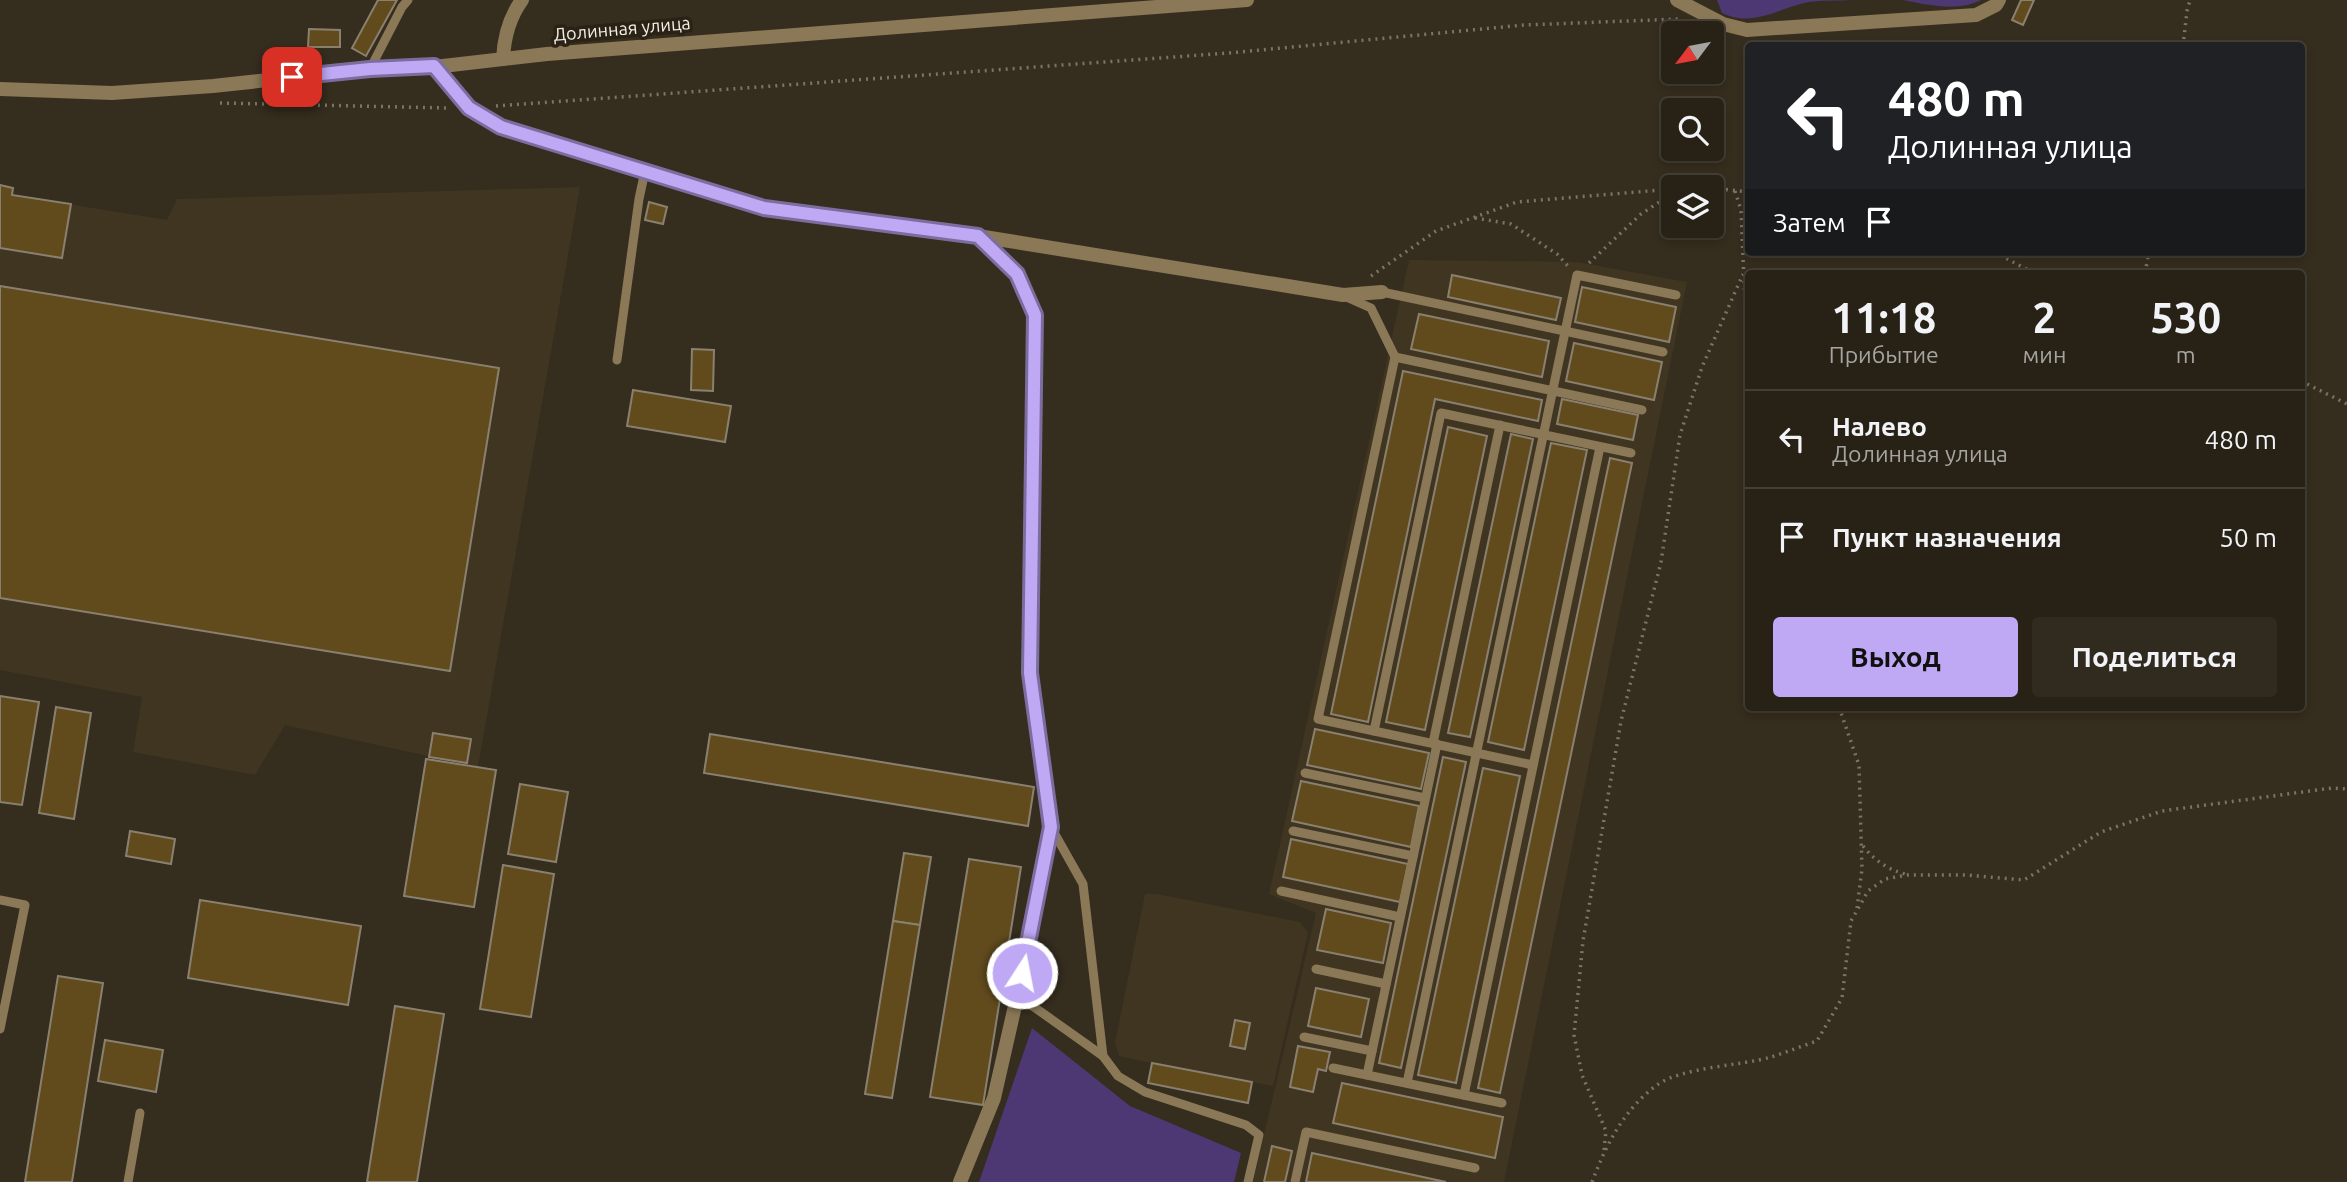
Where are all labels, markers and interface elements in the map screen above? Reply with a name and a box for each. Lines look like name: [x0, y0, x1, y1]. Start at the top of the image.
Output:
street label: Долинная улица: [552, 12, 691, 44]
north arrow: [1661, 21, 1724, 84]
map controls: [1661, 21, 1724, 238]
pin: [262, 47, 322, 107]
icon: arrive: [273, 58, 311, 96]
icon: left: [1773, 70, 1864, 161]
text: 480 m: [1888, 70, 2025, 125]
button: search: [1661, 98, 1724, 161]
text: Долинная улица: [1888, 128, 2133, 164]
button: layers: [1661, 175, 1724, 238]
icon: arrive: [1860, 203, 1898, 241]
text: Затем: [1773, 208, 1846, 237]
text: 11:18: [1831, 294, 1936, 341]
text: 2: [2033, 294, 2056, 341]
text: 530: [2150, 294, 2221, 341]
text: Прибытие: [1829, 342, 1939, 367]
text: мин: [2023, 342, 2066, 367]
text: m: [2176, 342, 2196, 367]
text: Налево: [1832, 412, 1927, 441]
icon: left: [1773, 420, 1811, 458]
text: 480 m: [2205, 425, 2277, 454]
text: Долинная улица: [1832, 441, 2008, 466]
icon: arrive: [1773, 518, 1811, 556]
text: Пункт назначения: [1832, 523, 2062, 552]
text: 50 m: [2219, 523, 2277, 552]
button: Выход: [1773, 617, 2018, 697]
button: Поделиться: [2032, 617, 2277, 697]
position arrow: [985, 936, 1059, 1010]

